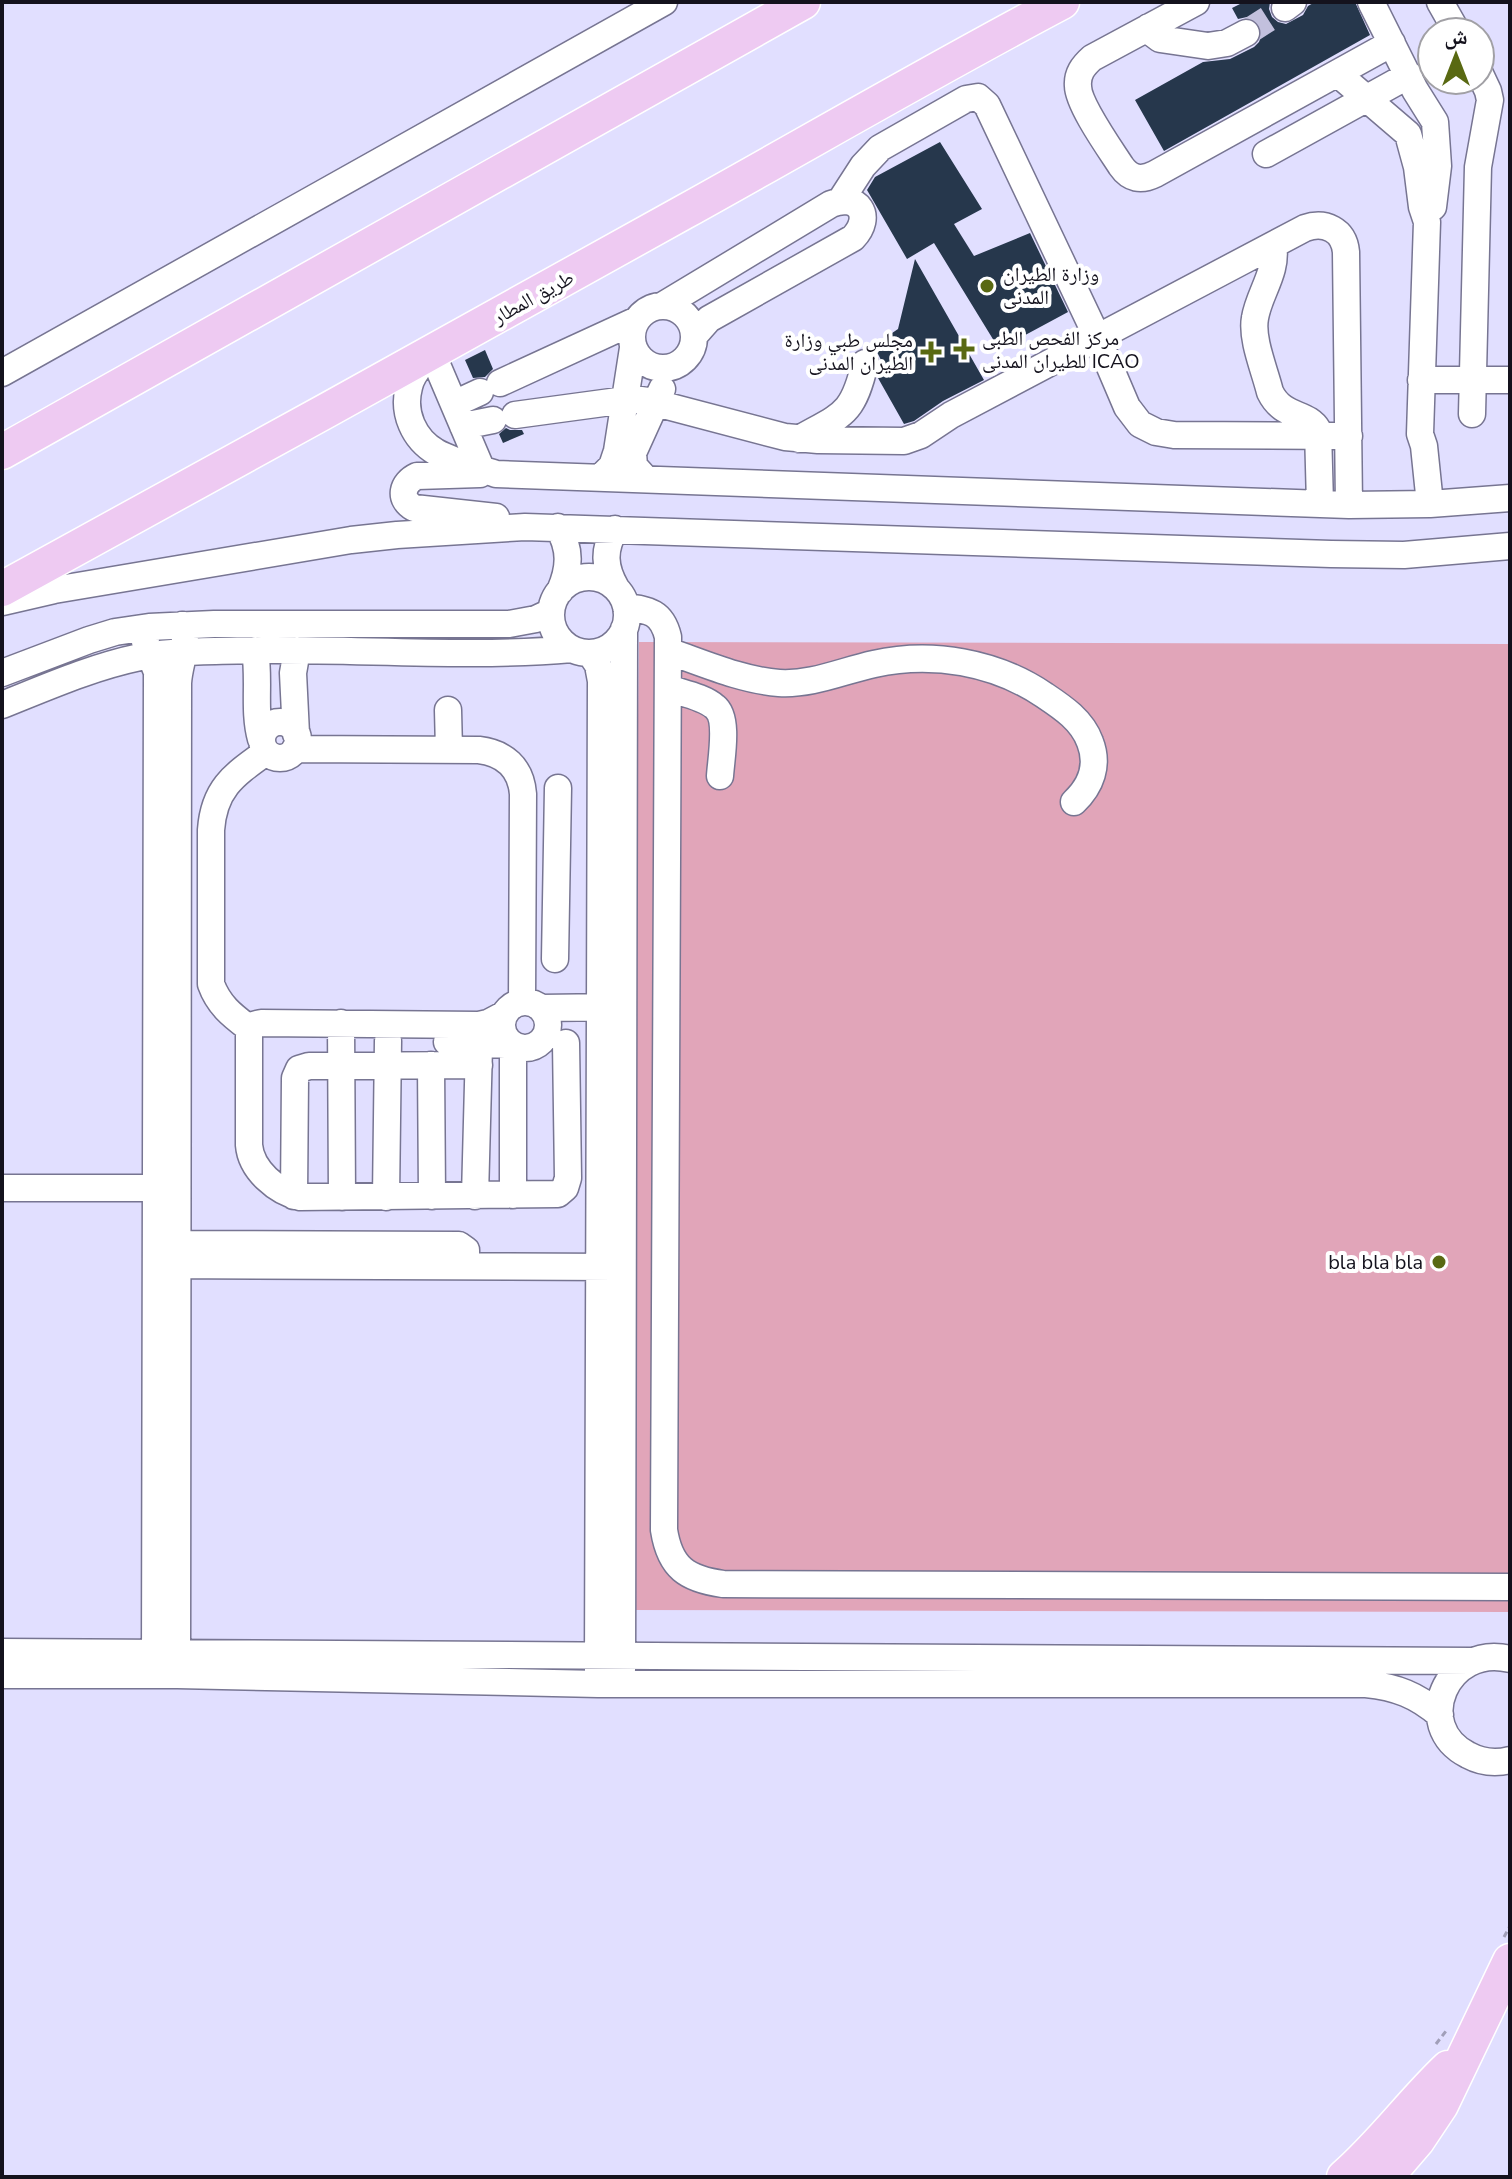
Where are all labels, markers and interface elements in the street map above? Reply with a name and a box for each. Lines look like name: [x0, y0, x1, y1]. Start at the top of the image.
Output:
north arrow: [1416, 16, 1496, 96]
text: ش: [1444, 22, 1468, 52]
place label: وزارة الطيران المدنى: [1003, 261, 1099, 311]
street label: طريق المطار: [487, 264, 579, 331]
marker: وزارة الطيران المدنى: [978, 277, 996, 295]
place label: مركز الفحص الطبى للطيران المدنى ICAO: [982, 325, 1140, 375]
place label: مجلس طبي وزارة الطيران المدنى: [785, 327, 913, 377]
marker: مركز الفحص الطبى للطيران المدنى ICAO: [953, 338, 975, 360]
marker: مجلس طبي وزارة الطيران المدنى: [920, 341, 942, 363]
place label: bla bla bla: [1328, 1249, 1423, 1276]
marker: bla bla bla: [1430, 1253, 1448, 1271]

